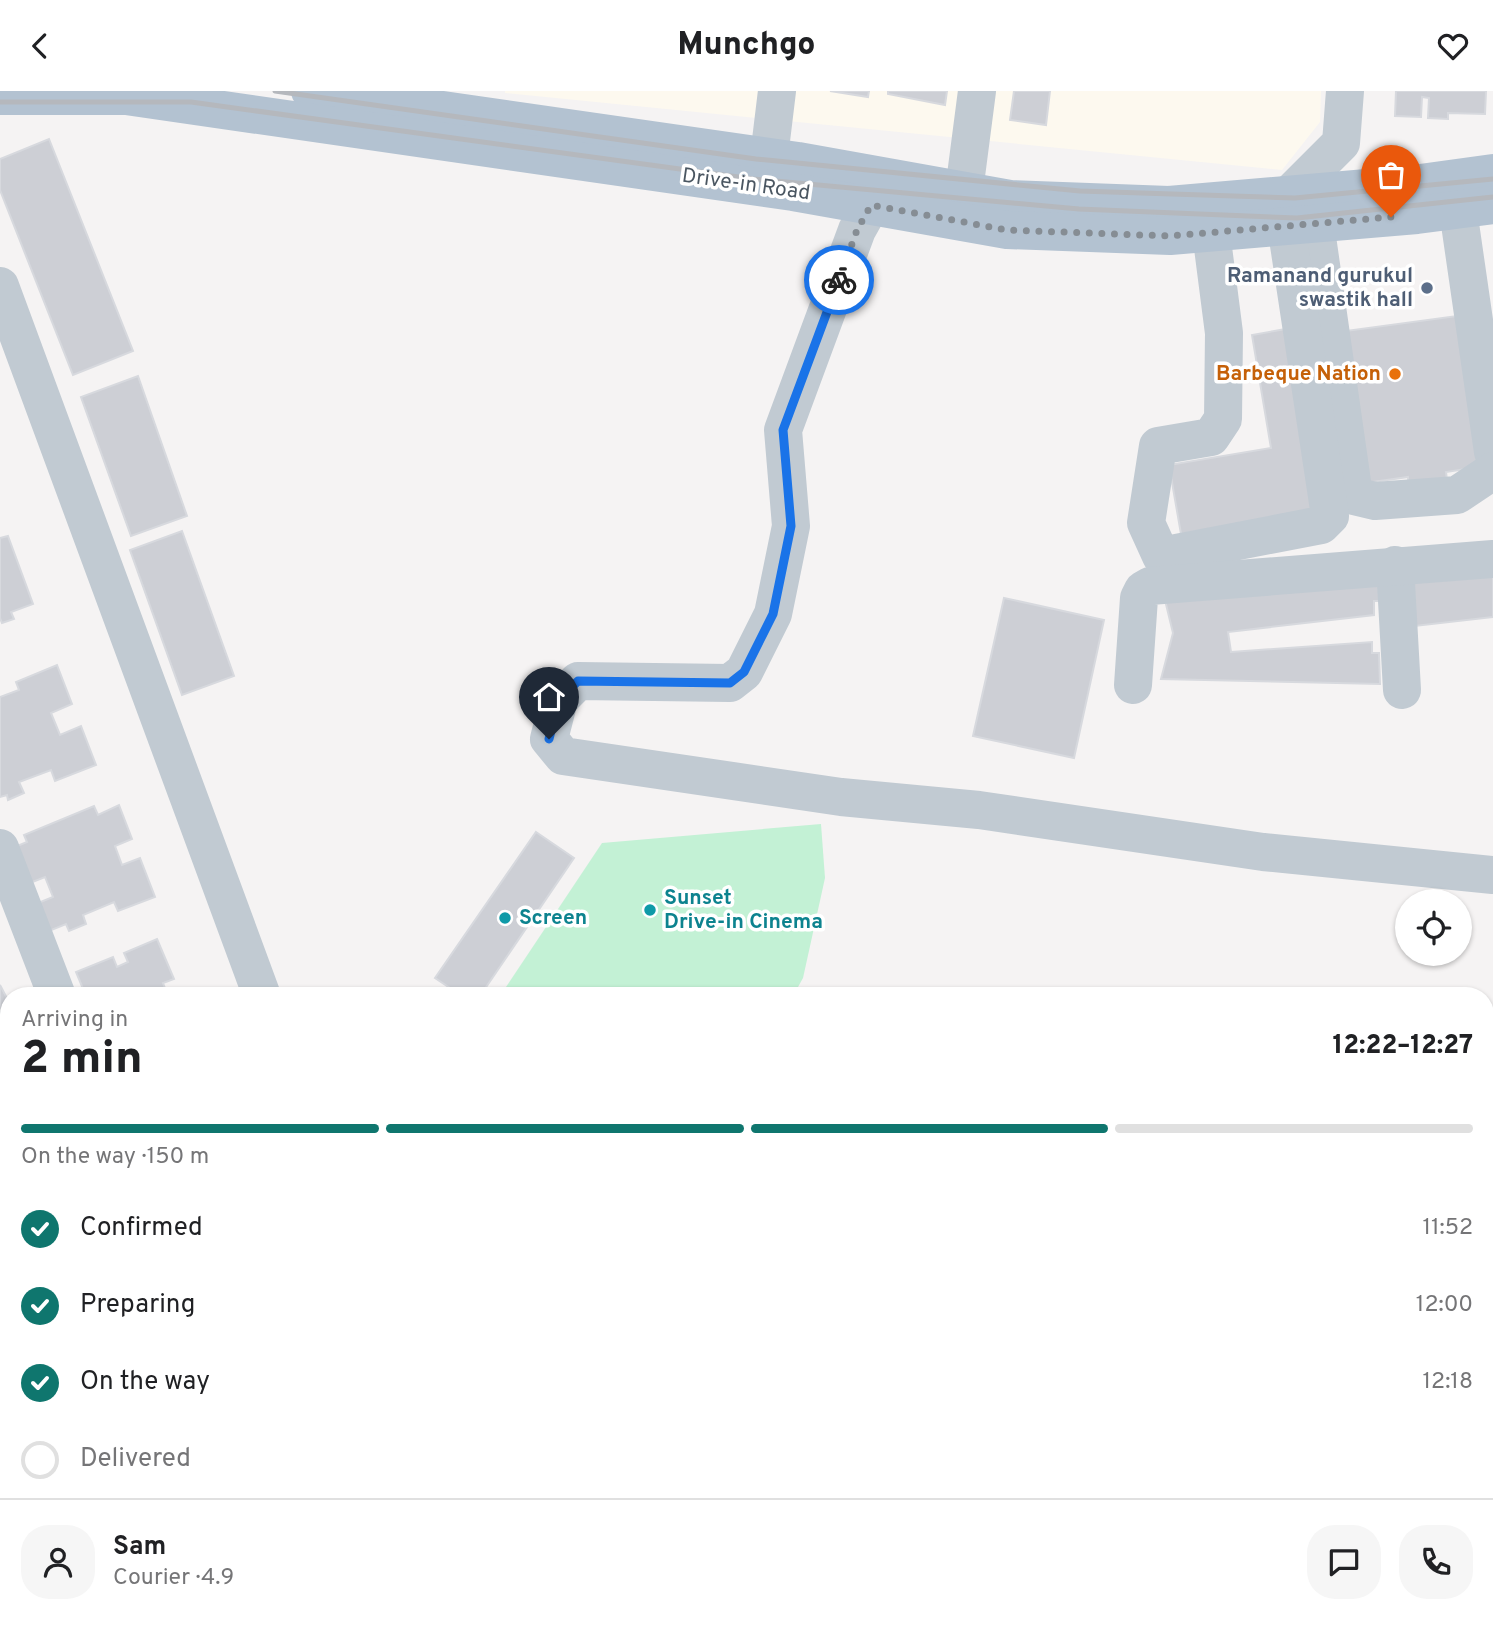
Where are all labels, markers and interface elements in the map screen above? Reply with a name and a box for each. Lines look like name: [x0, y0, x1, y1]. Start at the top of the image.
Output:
text: Munchgo: [678, 26, 816, 66]
icon: back: [21, 27, 59, 65]
icon: heart: [1434, 27, 1472, 65]
pin: [1361, 145, 1421, 217]
icon: bag: [1372, 156, 1410, 194]
street label: Drive-in Road: [680, 163, 812, 207]
courier: [804, 245, 874, 315]
icon: bike: [820, 261, 858, 299]
place label: Ramanand gurukul swastik hall: [1227, 263, 1413, 314]
marker: Ramanand gurukul swastik hall: [1419, 280, 1435, 296]
place label: Barbeque Nation: [1216, 361, 1381, 388]
marker: Barbeque Nation: [1387, 366, 1403, 382]
pin: [519, 667, 579, 739]
icon: home: [530, 678, 568, 716]
place label: Sunset Drive-in Cinema: [664, 885, 823, 936]
map controls: [1395, 889, 1472, 966]
button: locate: [1395, 889, 1472, 966]
marker: Sunset Drive-in Cinema: [642, 902, 658, 918]
place label: Screen: [519, 905, 587, 932]
marker: Screen: [497, 910, 513, 926]
text: Arriving in: [21, 1006, 128, 1035]
text: 12:22–12:27: [1333, 1030, 1473, 1063]
text: 2 min: [21, 1031, 143, 1090]
text: On the way · 150 m: [21, 1143, 209, 1172]
icon: check: [21, 1210, 59, 1248]
text: Confirmed: [80, 1212, 203, 1245]
text: 11:52: [1422, 1214, 1473, 1243]
icon: check: [21, 1287, 59, 1325]
text: Preparing: [80, 1289, 195, 1322]
text: 12:00: [1416, 1291, 1473, 1320]
icon: check: [21, 1364, 59, 1402]
text: On the way: [80, 1366, 210, 1399]
text: 12:18: [1423, 1368, 1473, 1397]
text: Delivered: [80, 1443, 191, 1476]
button: person: [21, 1525, 95, 1599]
button: chat: [1307, 1525, 1381, 1599]
button: phone: [1399, 1525, 1473, 1599]
text: Sam: [113, 1531, 166, 1564]
text: Courier · 4.9: [113, 1564, 234, 1593]

